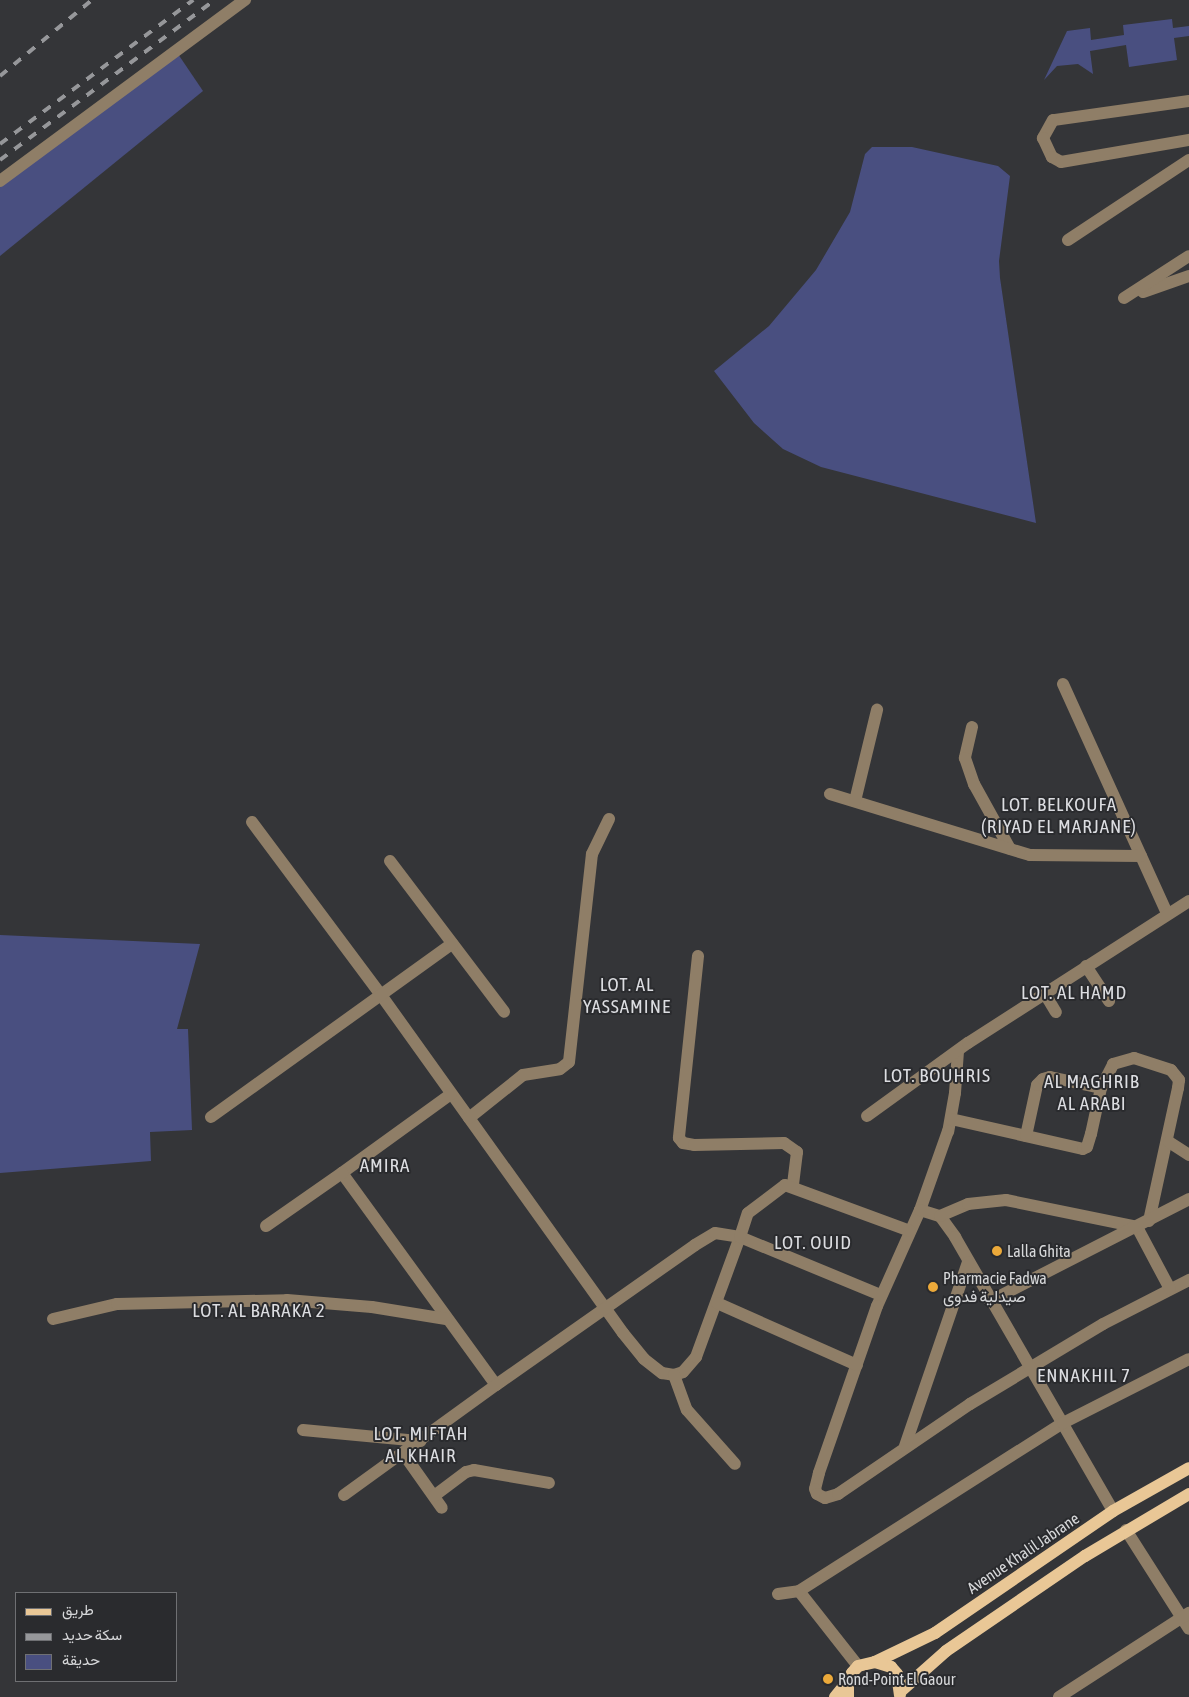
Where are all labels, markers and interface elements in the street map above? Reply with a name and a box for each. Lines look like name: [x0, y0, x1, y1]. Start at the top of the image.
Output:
district label: LOT. BELKOUFA (RIYAD EL MARJANE): [979, 794, 1139, 838]
district label: LOT. AL YASSAMINE: [582, 974, 672, 1018]
district label: LOT. AL HAMD: [1019, 982, 1129, 1004]
district label: LOT. BOUHRIS: [882, 1065, 992, 1087]
district label: AL MAGHRIB AL ARABI: [1043, 1071, 1141, 1115]
district label: AMIRA: [359, 1155, 411, 1177]
district label: LOT. OUID: [773, 1232, 853, 1254]
place label: Lalla Ghita: [1007, 1241, 1071, 1261]
marker: Lalla Ghita: [991, 1245, 1003, 1257]
place label: Pharmacie Fadwa صيدلية فدوى: [943, 1268, 1047, 1306]
marker: Pharmacie Fadwa صيدلية فدوى: [927, 1281, 939, 1293]
district label: LOT. AL BARAKA 2: [190, 1300, 328, 1322]
district label: ENNAKHIL 7: [1036, 1365, 1132, 1387]
district label: LOT. MIFTAH AL KHAIR: [372, 1423, 470, 1467]
street label: Avenue Khalil Jabrane: [963, 1508, 1083, 1598]
legend: [15, 1592, 178, 1682]
text: طريق: [62, 1601, 94, 1618]
text: سكة حديد: [62, 1626, 122, 1643]
text: حديقة: [62, 1651, 100, 1668]
place label: Rond-Point El Gaour: [838, 1669, 955, 1689]
marker: Rond-Point El Gaour: [822, 1673, 834, 1685]

